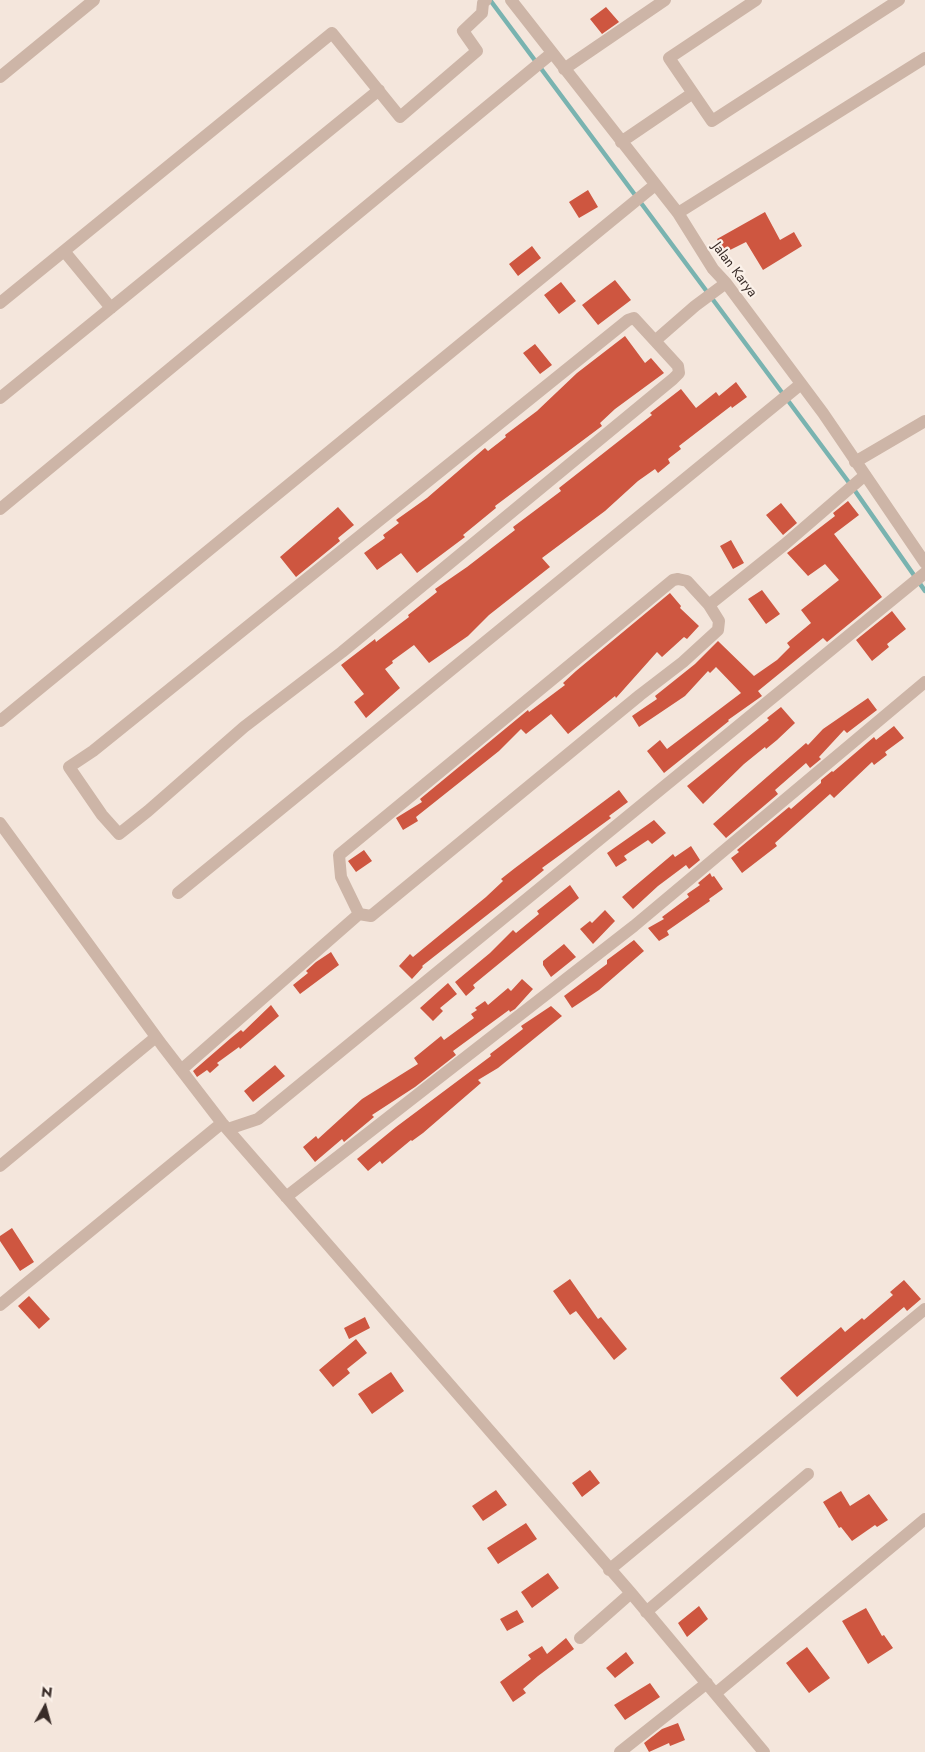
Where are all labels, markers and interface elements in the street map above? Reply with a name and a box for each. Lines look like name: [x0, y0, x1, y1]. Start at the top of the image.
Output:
street label: Jalan Karya: [708, 239, 760, 301]
north arrow: [20, 1682, 70, 1732]
text: N: [40, 1682, 54, 1703]

